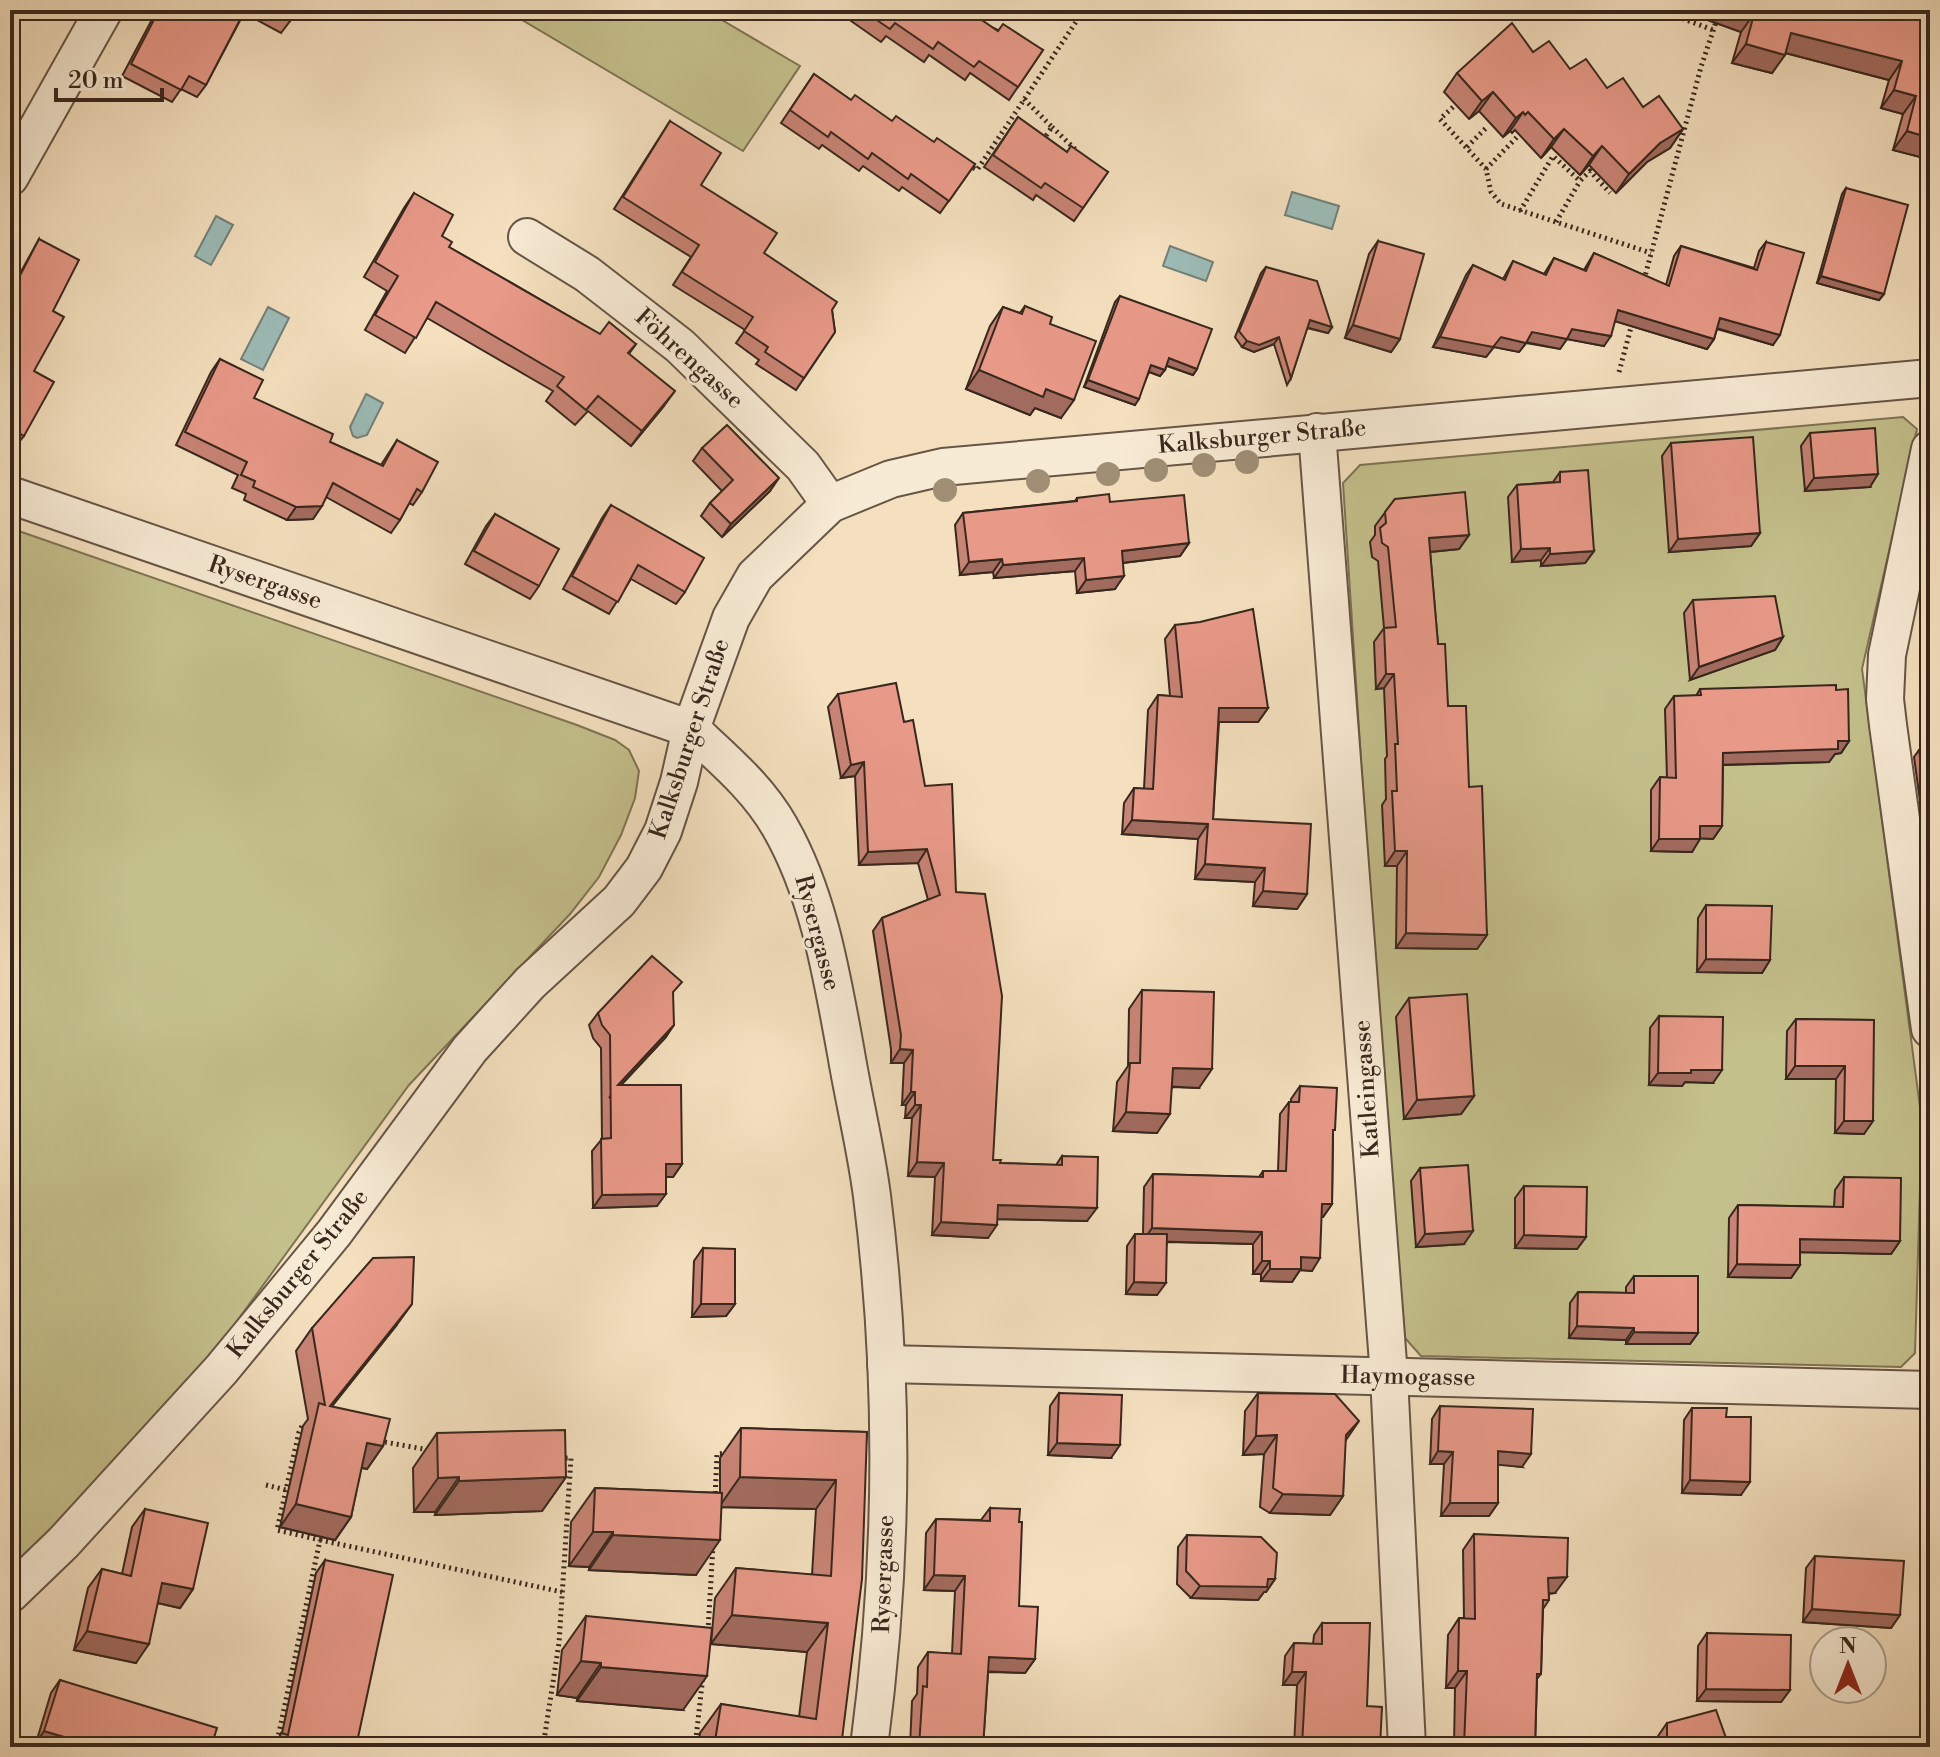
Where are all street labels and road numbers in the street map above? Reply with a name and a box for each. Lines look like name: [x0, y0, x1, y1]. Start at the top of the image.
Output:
street label: Föhrengasse: [628, 302, 750, 416]
street label: Kalksburger Straße: [1157, 413, 1367, 461]
street label: Rysergasse: [204, 550, 326, 616]
street label: Kalksburger Straße: [643, 635, 737, 843]
street label: Rysergasse: [787, 872, 847, 994]
street label: Katleingasse: [1347, 1019, 1387, 1159]
street label: Kalksburger Straße: [221, 1183, 375, 1365]
street label: Haymogasse: [1340, 1361, 1476, 1393]
street label: Rysergasse: [867, 1514, 901, 1634]

